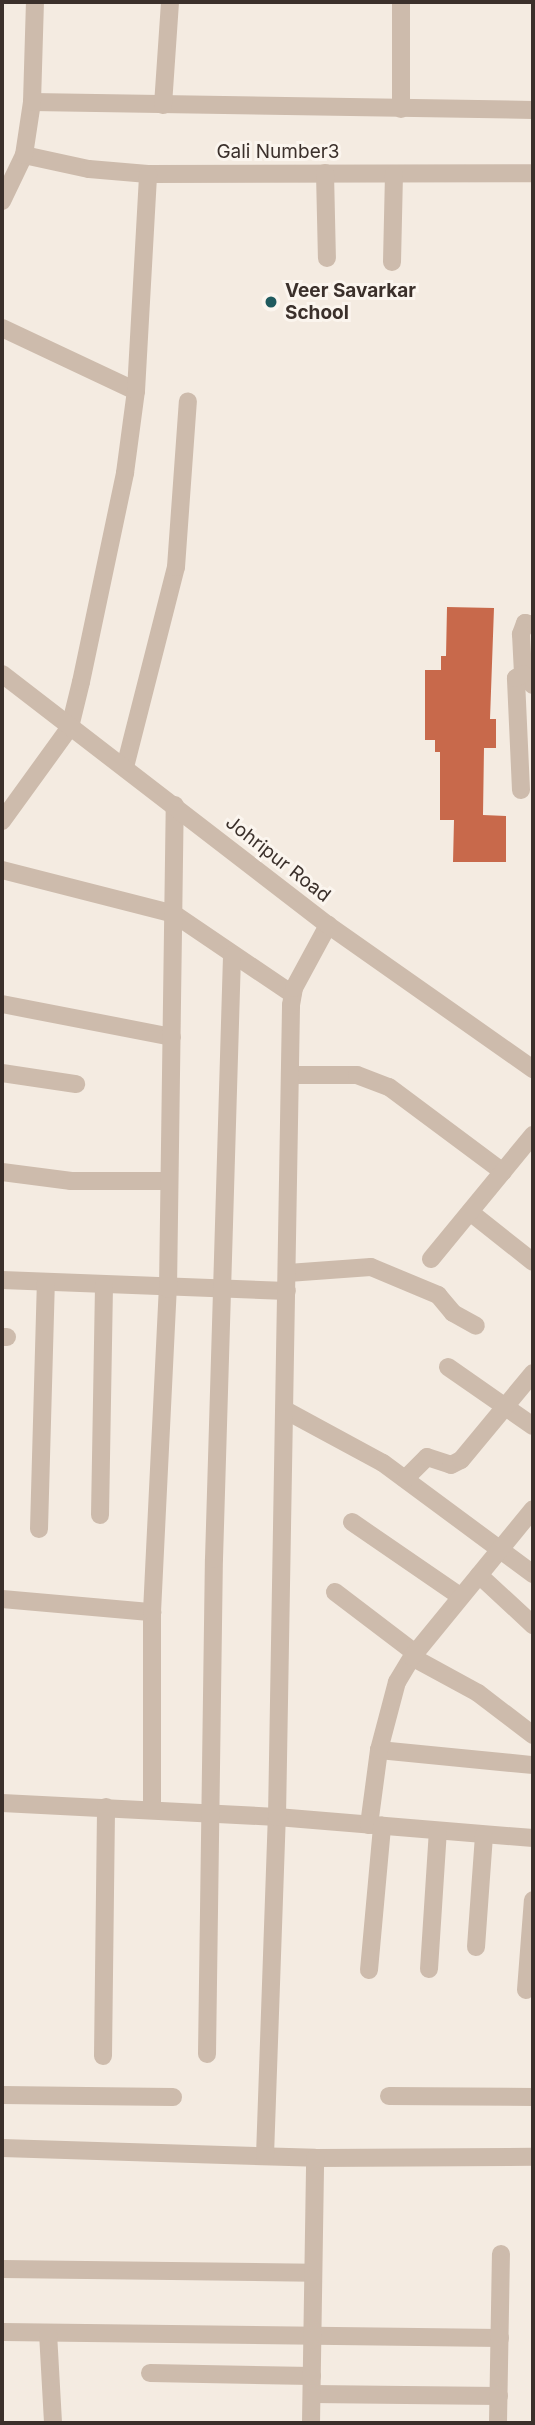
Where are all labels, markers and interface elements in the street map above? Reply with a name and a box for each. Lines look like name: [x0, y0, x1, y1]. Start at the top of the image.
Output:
street label: Gali Number3: [216, 141, 340, 163]
place label: Veer Savarkar School: [285, 280, 416, 324]
marker: Veer Savarkar School: [263, 294, 279, 310]
street label: Johripur Road: [221, 811, 335, 907]

